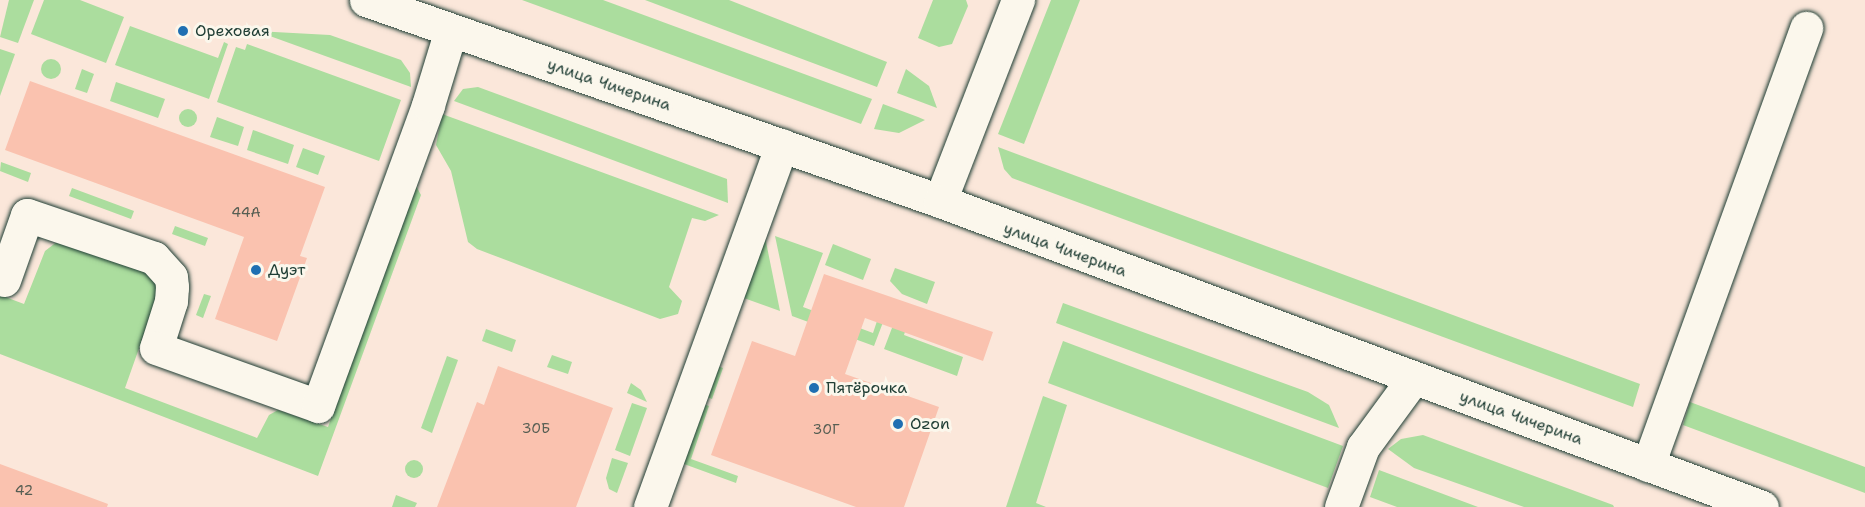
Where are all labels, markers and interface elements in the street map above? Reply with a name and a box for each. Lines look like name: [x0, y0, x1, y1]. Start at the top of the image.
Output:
place label: Ореховая: [195, 21, 270, 41]
marker: Ореховая: [176, 24, 190, 38]
street label: улица Чичерина: [545, 55, 673, 115]
house number: 44А: [231, 204, 261, 220]
street label: улица Чичерина: [1001, 219, 1129, 281]
place label: Дуэт: [268, 260, 305, 280]
marker: Дуэт: [249, 263, 263, 277]
place label: Пятёрочка: [826, 378, 907, 398]
marker: Пятёрочка: [807, 381, 821, 395]
street label: улица Чичерина: [1457, 387, 1585, 449]
place label: Ozon: [910, 414, 950, 434]
marker: Ozon: [891, 417, 905, 431]
house number: 30Б: [522, 420, 550, 436]
house number: 30Г: [813, 421, 839, 437]
house number: 42: [15, 482, 33, 498]

